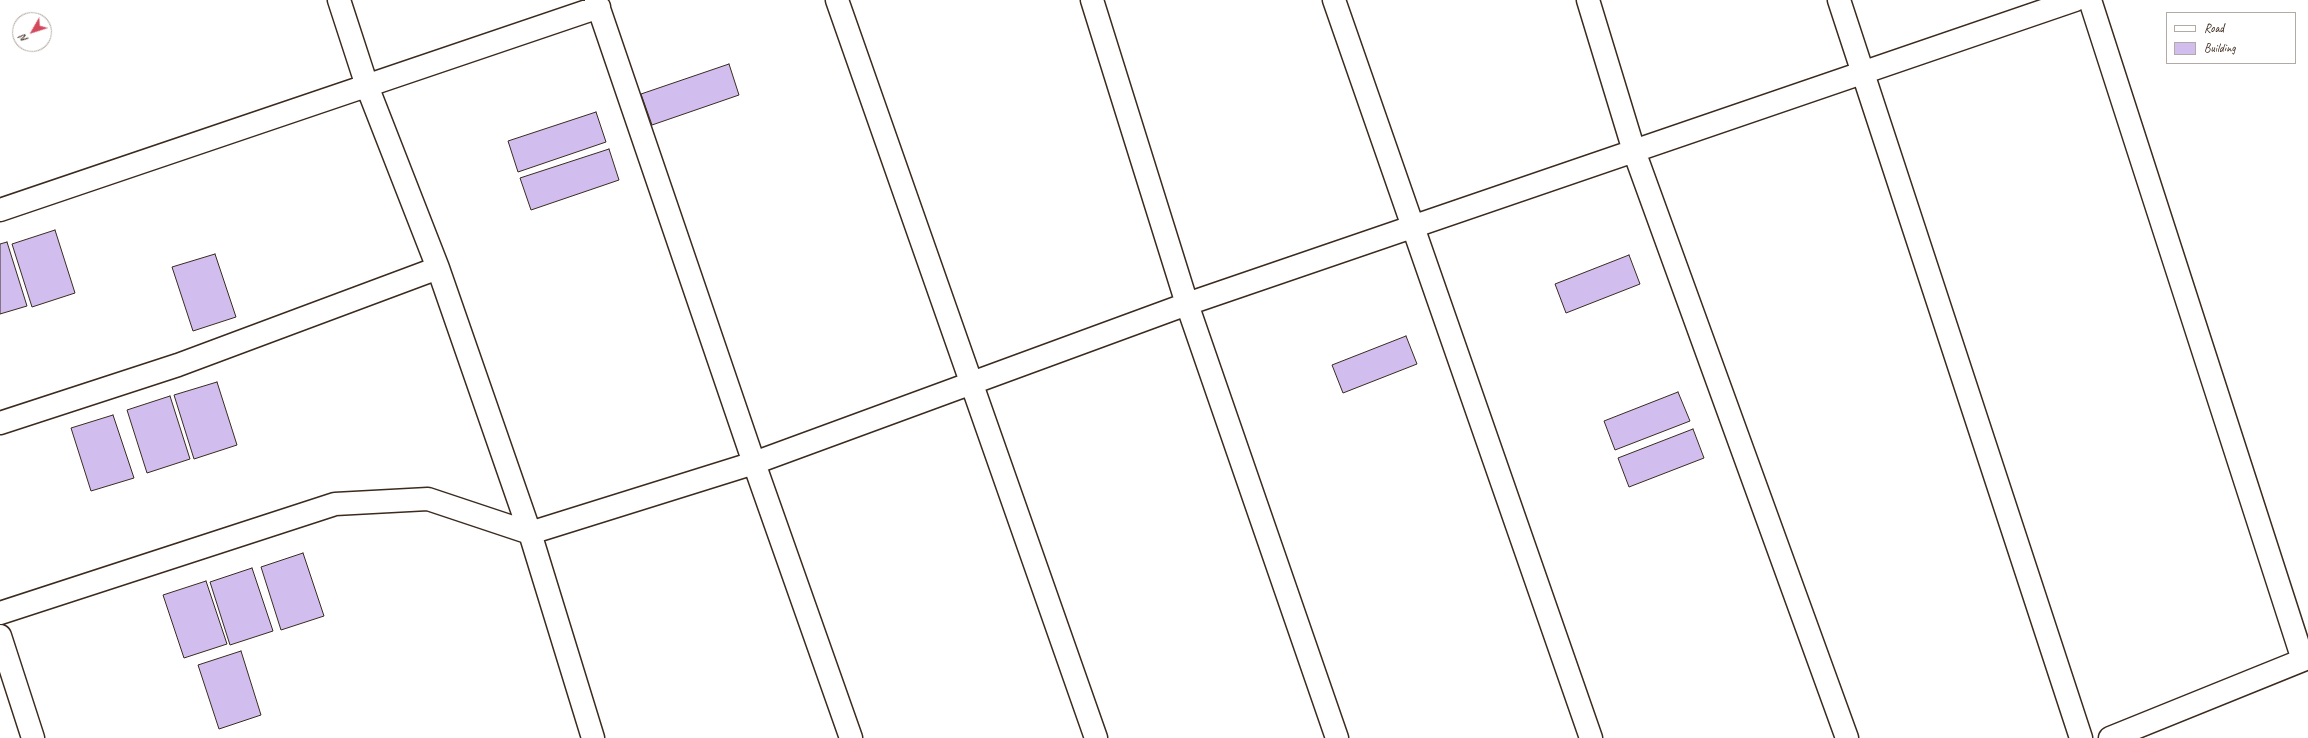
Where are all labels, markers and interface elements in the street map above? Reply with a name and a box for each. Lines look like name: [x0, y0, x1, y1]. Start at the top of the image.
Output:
north arrow: [12, 12, 52, 52]
legend: [2166, 12, 2296, 64]
text: Road: [2204, 20, 2224, 36]
text: N: [16, 32, 31, 46]
text: Building: [2204, 40, 2236, 56]

